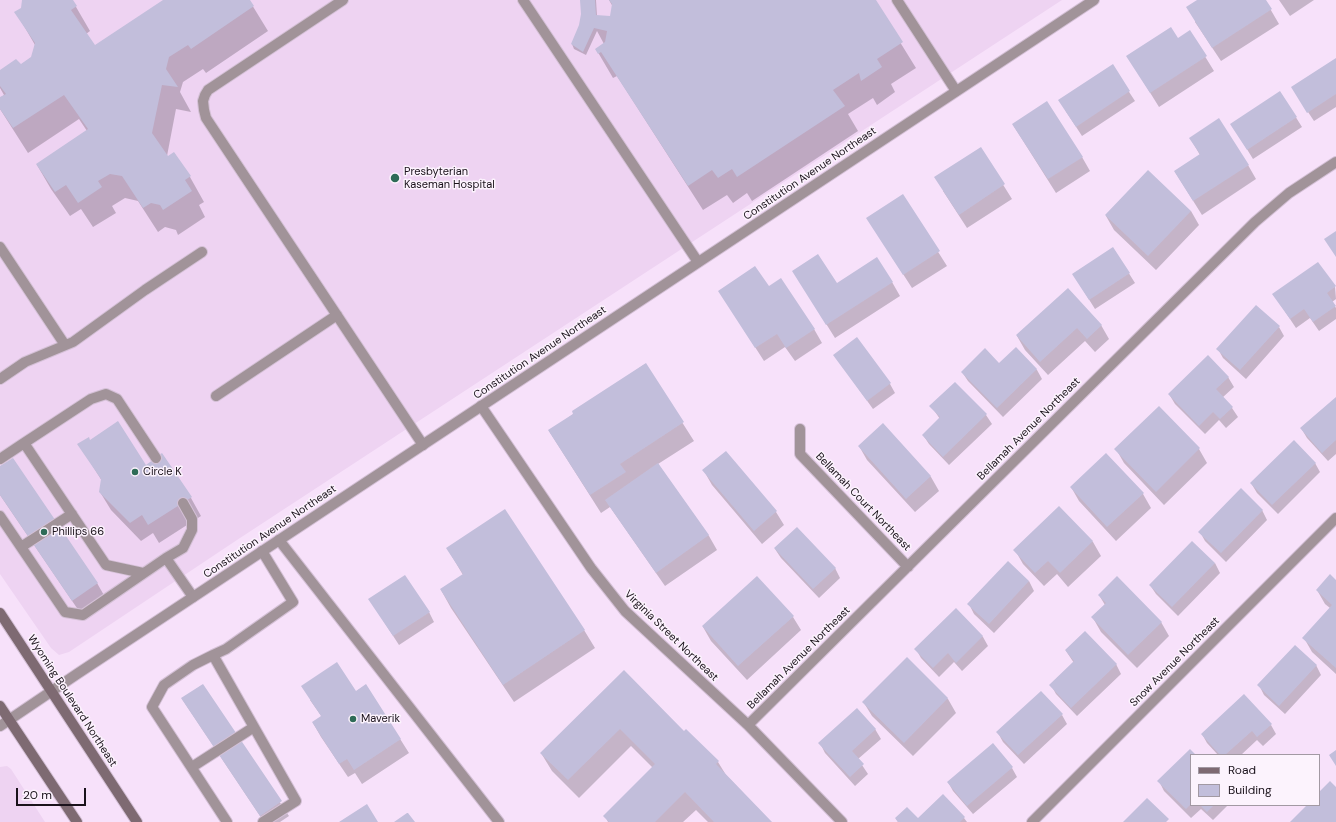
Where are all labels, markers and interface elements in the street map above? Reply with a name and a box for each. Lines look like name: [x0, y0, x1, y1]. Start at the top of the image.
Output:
street label: Constitution Avenue Northeast: [741, 125, 879, 223]
place label: Presbyterian Kaseman Hospital: [404, 165, 495, 191]
marker: Presbyterian Kaseman Hospital: [389, 172, 401, 184]
street label: Constitution Avenue Northeast: [471, 304, 609, 402]
street label: Bellamah Avenue Northeast: [975, 375, 1083, 483]
street label: Bellamah Court Northeast: [813, 450, 913, 554]
place label: Circle K: [143, 465, 182, 479]
marker: Circle K: [130, 467, 140, 477]
street label: Constitution Avenue Northeast: [201, 483, 339, 581]
place label: Phillips 66: [52, 525, 104, 539]
marker: Phillips 66: [39, 527, 49, 537]
street label: Virginia Street Northeast: [621, 588, 721, 684]
street label: Bellamah Avenue Northeast: [745, 604, 853, 712]
street label: Snow Avenue Northeast: [1127, 614, 1223, 710]
street label: Wyoming Boulevard Northeast: [24, 633, 120, 769]
place label: Maverik: [361, 712, 400, 726]
marker: Maverik: [348, 714, 358, 724]
legend: [1190, 754, 1320, 806]
text: Road: [1228, 762, 1256, 778]
scale bar: [18, 780, 88, 806]
text: Building: [1228, 782, 1272, 798]
text: 20 m: [23, 787, 52, 803]

